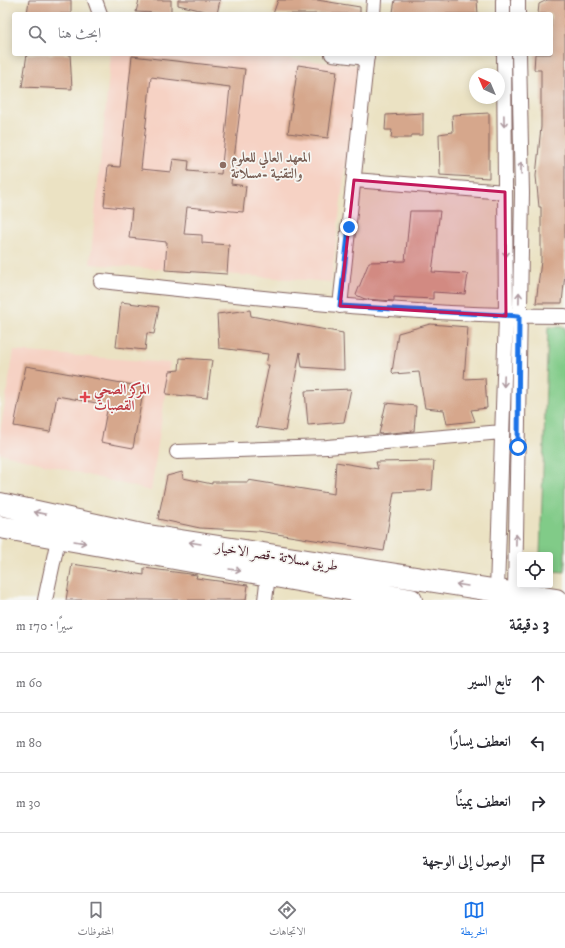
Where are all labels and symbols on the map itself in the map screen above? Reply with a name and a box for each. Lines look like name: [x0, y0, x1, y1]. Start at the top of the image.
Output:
north arrow: [469, 68, 505, 104]
one-way arrow: [500, 114, 508, 127]
place label: المعهد العالي للعلوم والتقنية -مسلاتة: [231, 149, 311, 183]
marker: المعهد العالي للعلوم والتقنية -مسلاتة: [218, 160, 228, 170]
one-way arrow: [518, 162, 525, 175]
route end: [340, 218, 358, 236]
one-way arrow: [502, 244, 509, 257]
one-way arrow: [516, 292, 523, 305]
one-way arrow: [500, 374, 508, 387]
place label: المركز الصحي القصبات: [94, 381, 150, 415]
marker: المركز الصحي القصبات: [79, 391, 91, 403]
route start: [509, 438, 527, 456]
one-way arrow: [34, 508, 47, 516]
one-way arrow: [512, 534, 520, 547]
one-way arrow: [73, 538, 86, 546]
street label: طريق مسلاتة -قصر الاخيار: [212, 538, 339, 576]
one-way arrow: [189, 539, 202, 547]
one-way arrow: [228, 566, 241, 574]
one-way arrow: [456, 581, 469, 589]

